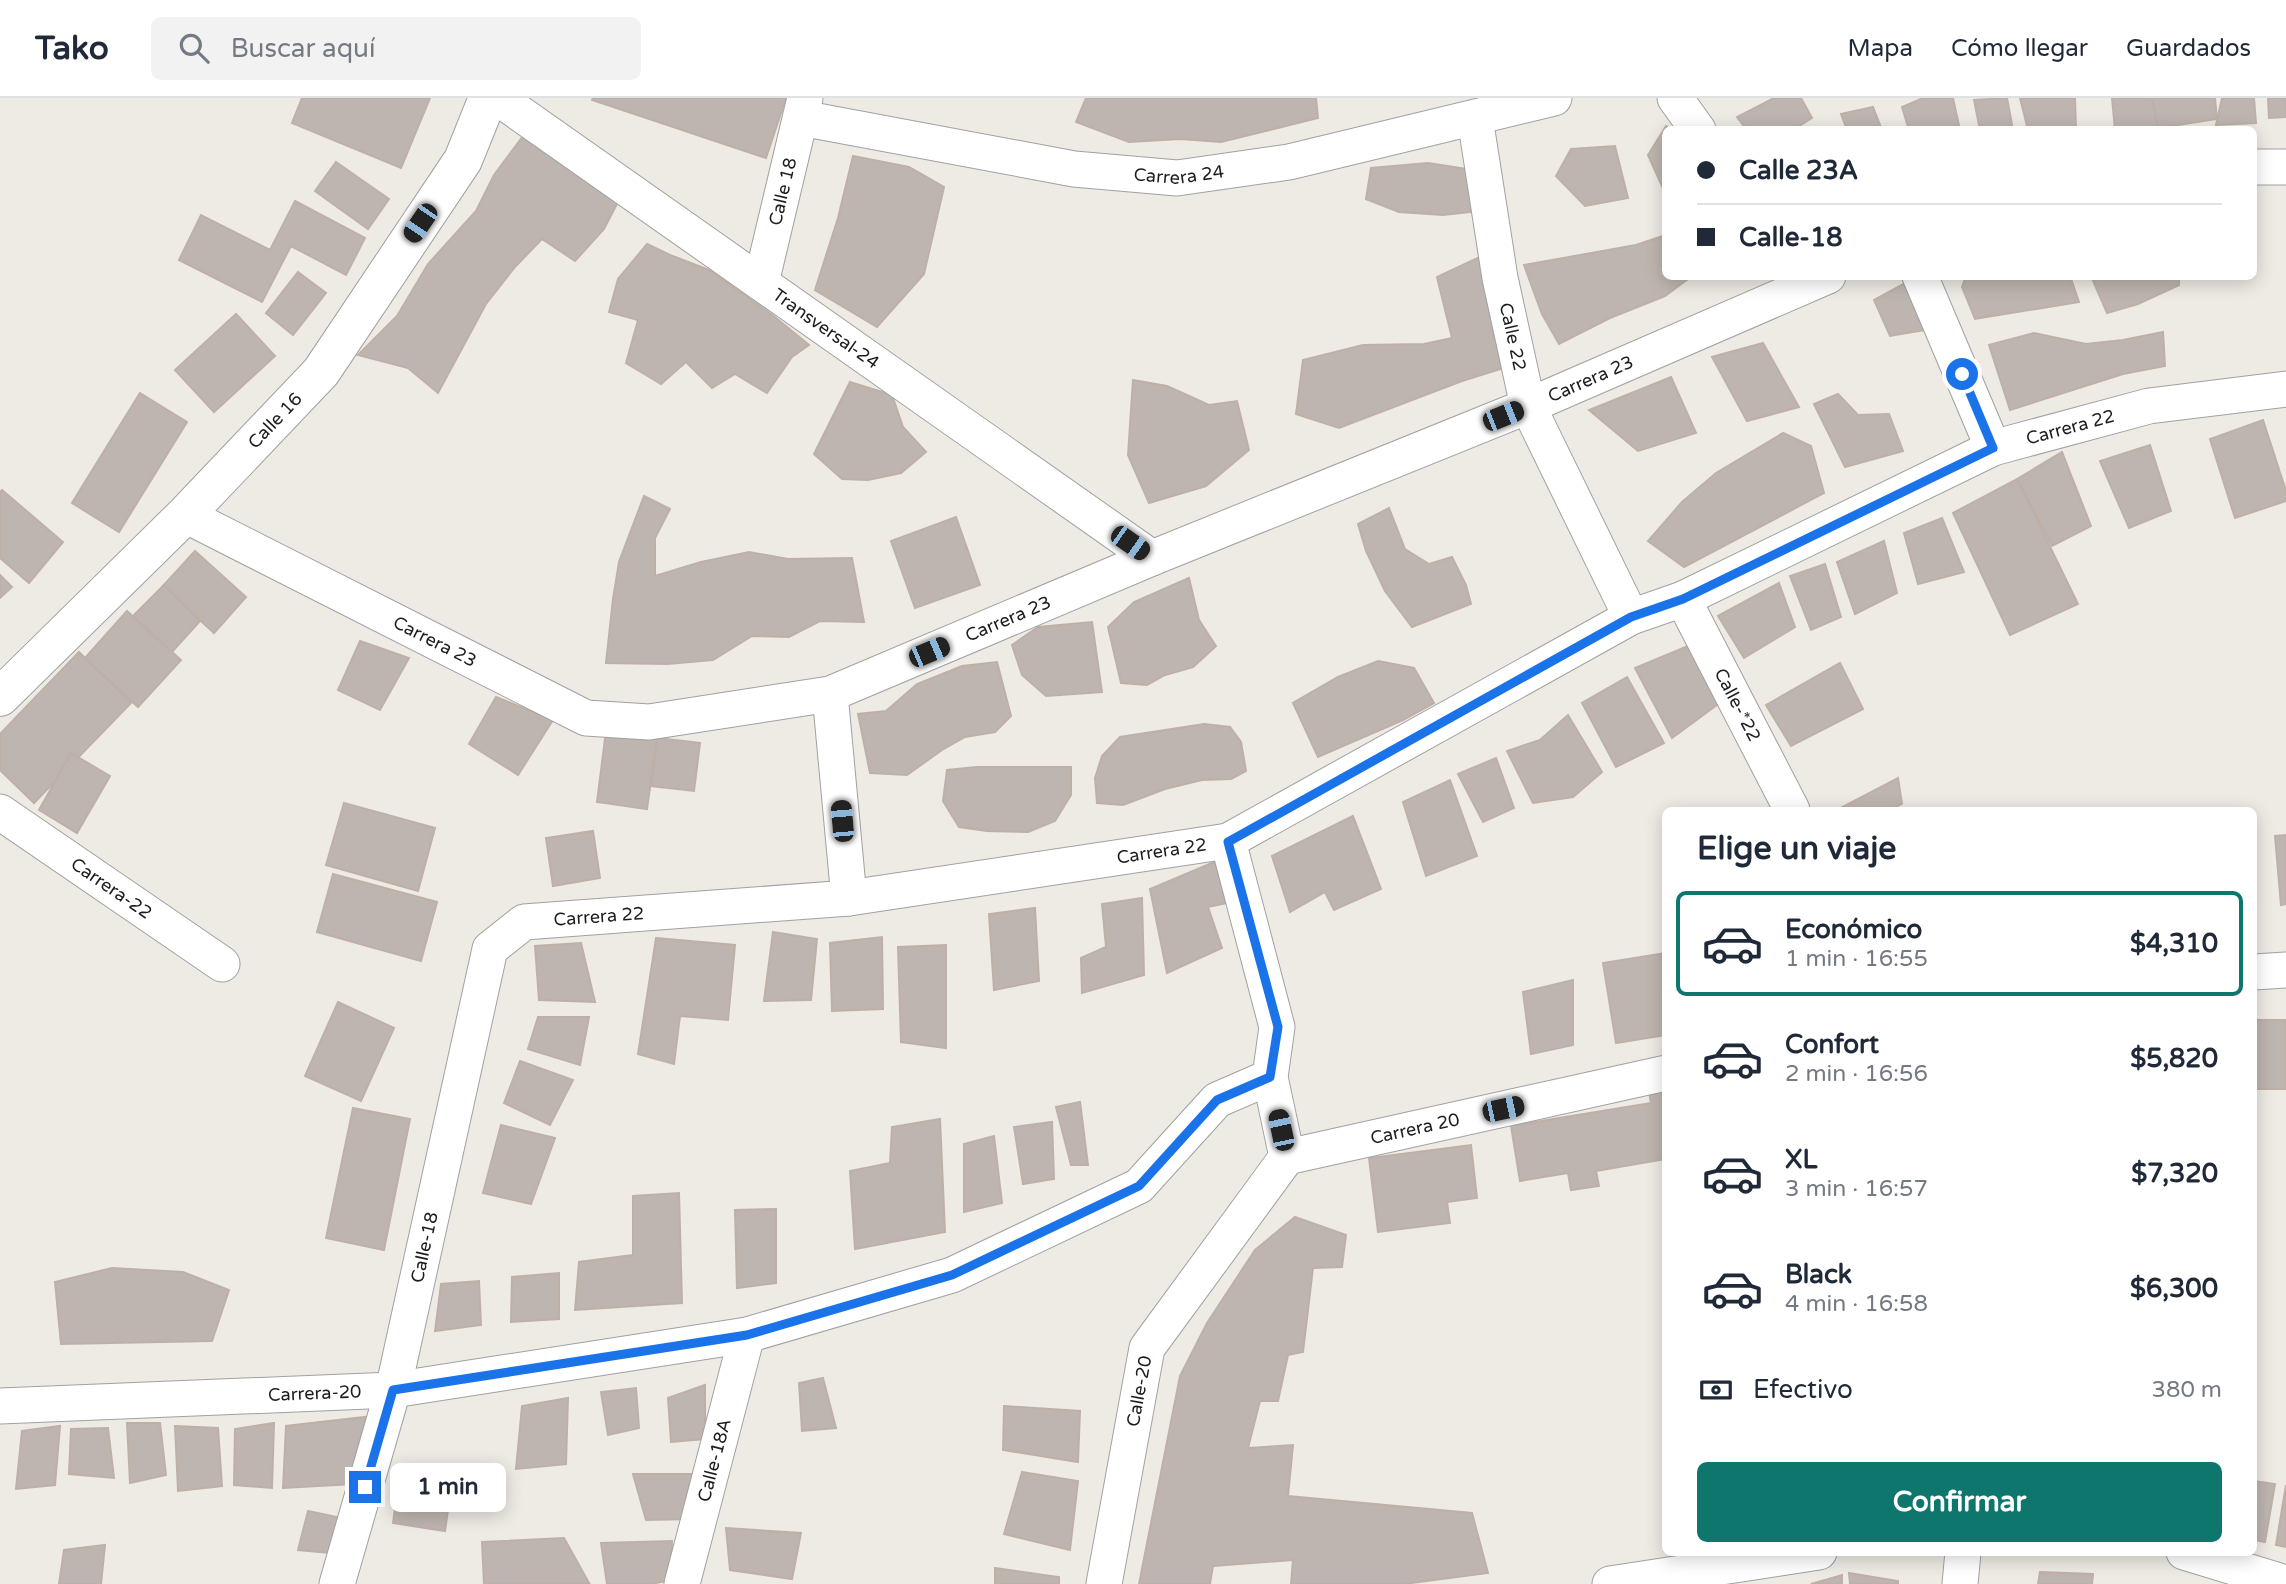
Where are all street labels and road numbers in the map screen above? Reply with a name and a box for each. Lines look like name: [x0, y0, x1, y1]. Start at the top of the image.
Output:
street label: Calle 18: [764, 155, 801, 228]
street label: Carrera 24: [1133, 160, 1225, 189]
street label: Transversal-24: [768, 284, 884, 374]
street label: Calle 22: [1495, 301, 1531, 373]
street label: Carrera 23: [1545, 351, 1637, 407]
street label: Calle 16: [243, 388, 307, 453]
street label: Carrera 22: [2024, 405, 2117, 450]
street label: Carrera 23: [962, 591, 1054, 647]
street label: Carrera 23: [389, 611, 480, 672]
street label: Calle-*22: [1710, 664, 1766, 745]
street label: Carrera 22: [1115, 833, 1208, 869]
street label: Carrera-22: [67, 853, 156, 924]
street label: Carrera 22: [553, 902, 645, 931]
street label: Carrera 20: [1368, 1108, 1462, 1149]
street label: Calle-18: [406, 1210, 443, 1285]
street label: Calle-20: [1122, 1354, 1156, 1428]
street label: Carrera-20: [268, 1380, 362, 1406]
street label: Calle-18A: [693, 1416, 736, 1504]

